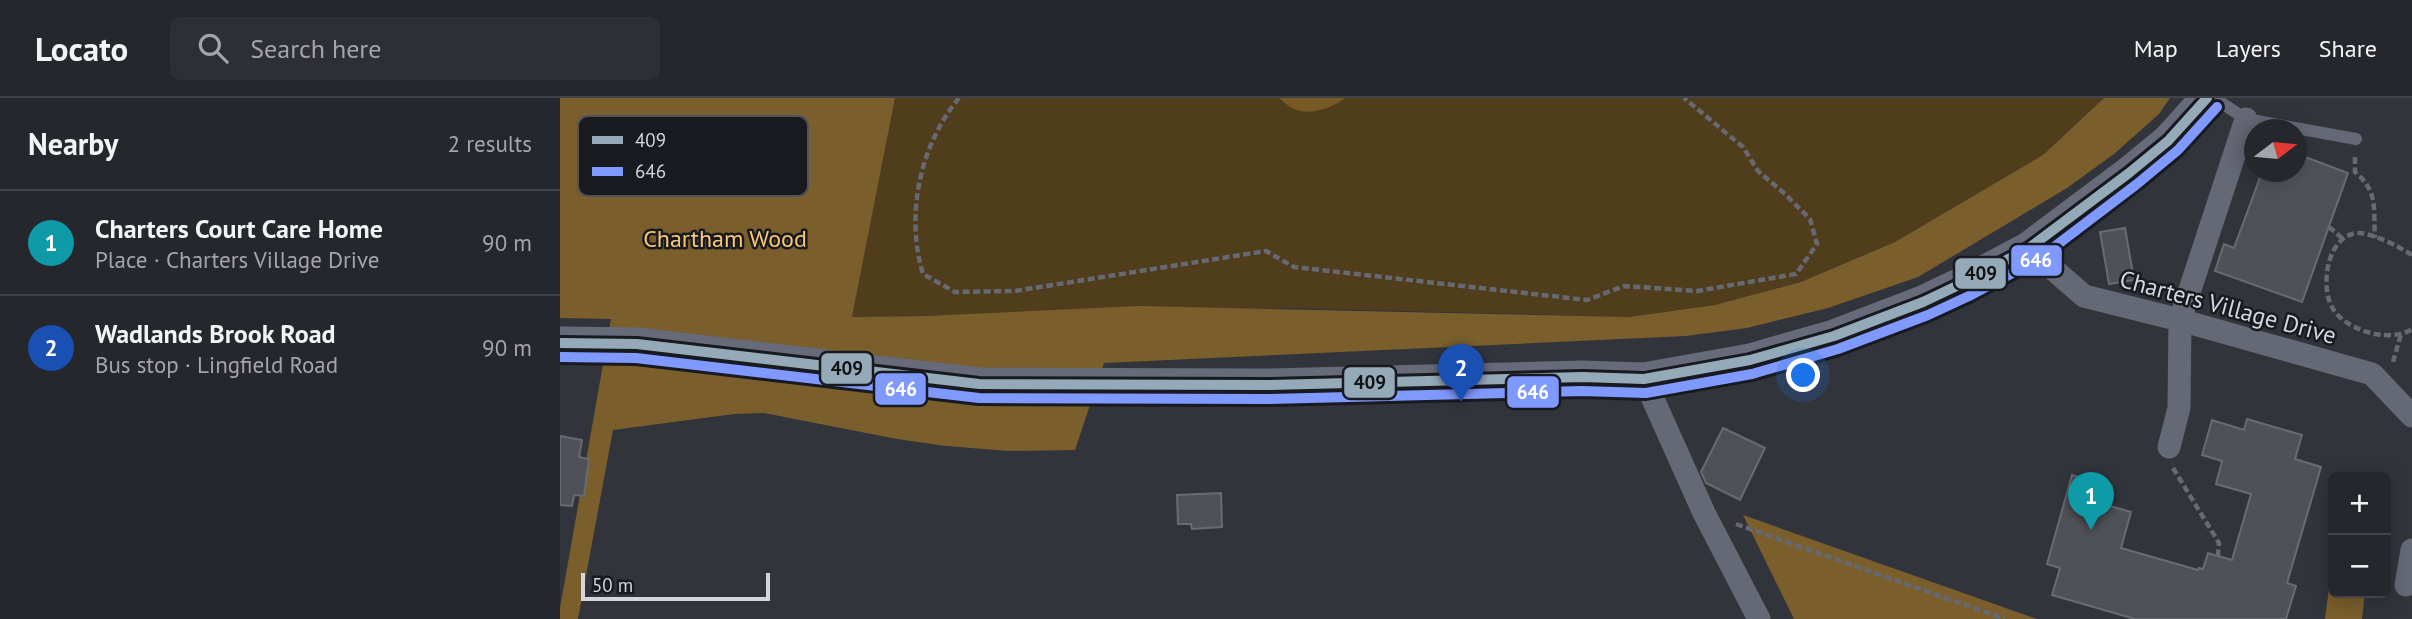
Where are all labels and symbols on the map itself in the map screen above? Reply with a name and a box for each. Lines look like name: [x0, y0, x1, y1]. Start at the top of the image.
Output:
legend: [578, 116, 808, 196]
north arrow: [2244, 119, 2307, 182]
text: 409: [635, 128, 666, 152]
text: 646: [635, 159, 666, 183]
park label: Chartham Wood: [643, 223, 807, 254]
line badge: 646: [2010, 244, 2063, 277]
text: 646: [2020, 248, 2052, 272]
line badge: 409: [1954, 257, 2007, 290]
text: 409: [1965, 261, 1997, 285]
street label: Charters Village Drive: [2116, 263, 2340, 351]
pin: 2: [1438, 344, 1484, 402]
line badge: 409: [820, 352, 873, 385]
text: 409: [831, 356, 863, 380]
your location: [1786, 358, 1820, 392]
line badge: 409: [1343, 366, 1396, 399]
text: 409: [1354, 370, 1386, 394]
line badge: 646: [874, 372, 927, 406]
line badge: 646: [1506, 375, 1560, 409]
text: 646: [885, 377, 917, 401]
text: 646: [1517, 380, 1549, 404]
pin: 1: [2068, 472, 2114, 530]
scale bar: [581, 570, 770, 602]

